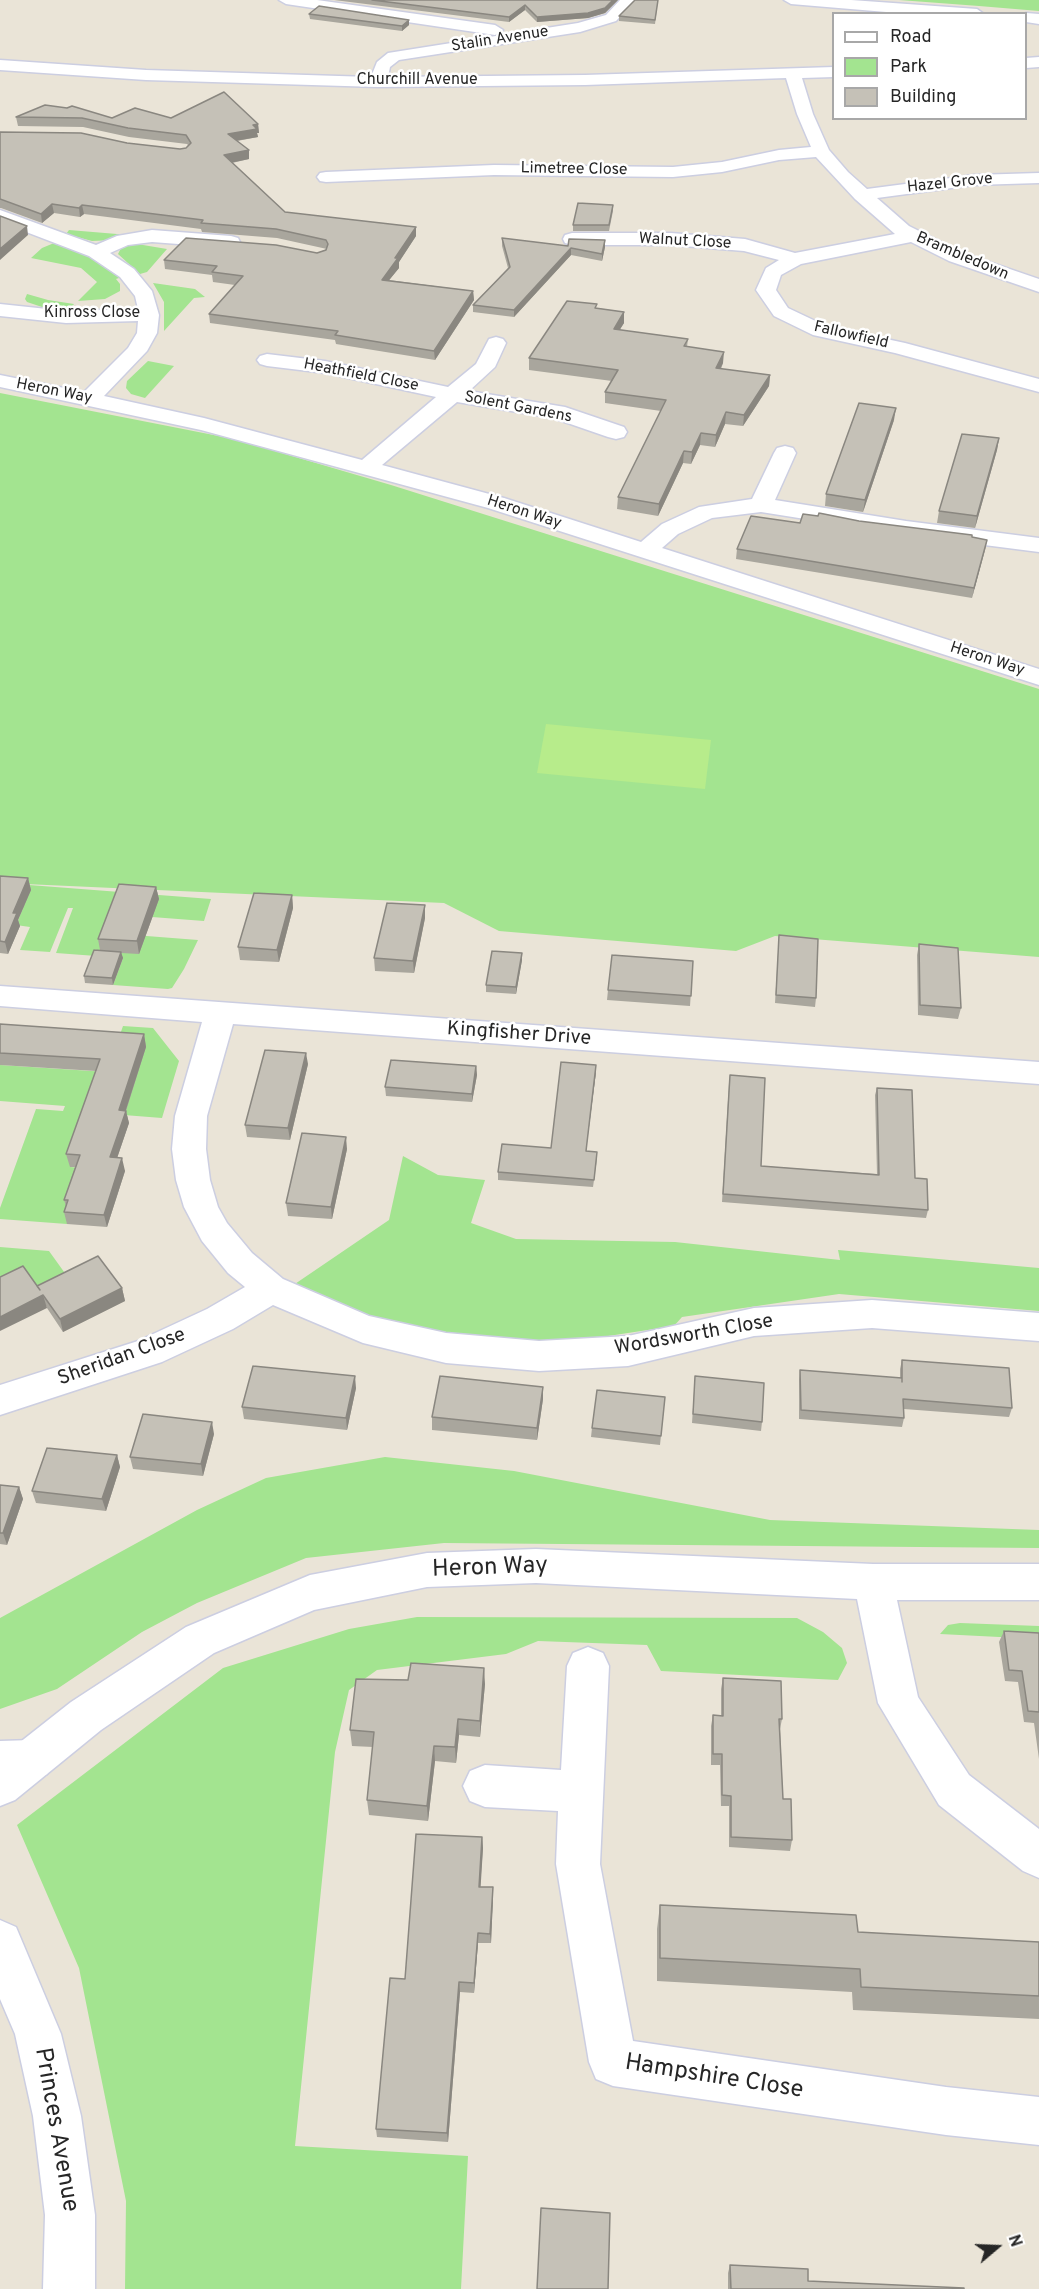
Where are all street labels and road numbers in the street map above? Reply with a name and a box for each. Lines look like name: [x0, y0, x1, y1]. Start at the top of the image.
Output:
street label: Stalin Avenue: [450, 23, 550, 57]
street label: Churchill Avenue: [356, 71, 478, 91]
street label: Limetree Close: [520, 159, 628, 181]
street label: Hazel Grove: [906, 170, 994, 198]
street label: Brambledown: [913, 229, 1011, 285]
street label: Walnut Close: [638, 230, 732, 254]
street label: Kinross Close: [44, 304, 140, 324]
street label: Fallowfield: [812, 318, 890, 354]
street label: Heathfield Close: [302, 355, 420, 397]
street label: Heron Way: [14, 375, 94, 409]
street label: Solent Gardens: [462, 388, 574, 428]
street label: Heron Way: [484, 492, 564, 534]
street label: Heron Way: [947, 639, 1027, 681]
street label: Kingfisher Drive: [446, 1018, 592, 1052]
street label: Wordsworth Close: [613, 1310, 775, 1362]
street label: Sheridan Close: [55, 1324, 189, 1392]
street label: Heron Way: [432, 1553, 548, 1585]
street label: Princes Avenue: [26, 2046, 84, 2214]
street label: Hampshire Close: [623, 2050, 805, 2106]

